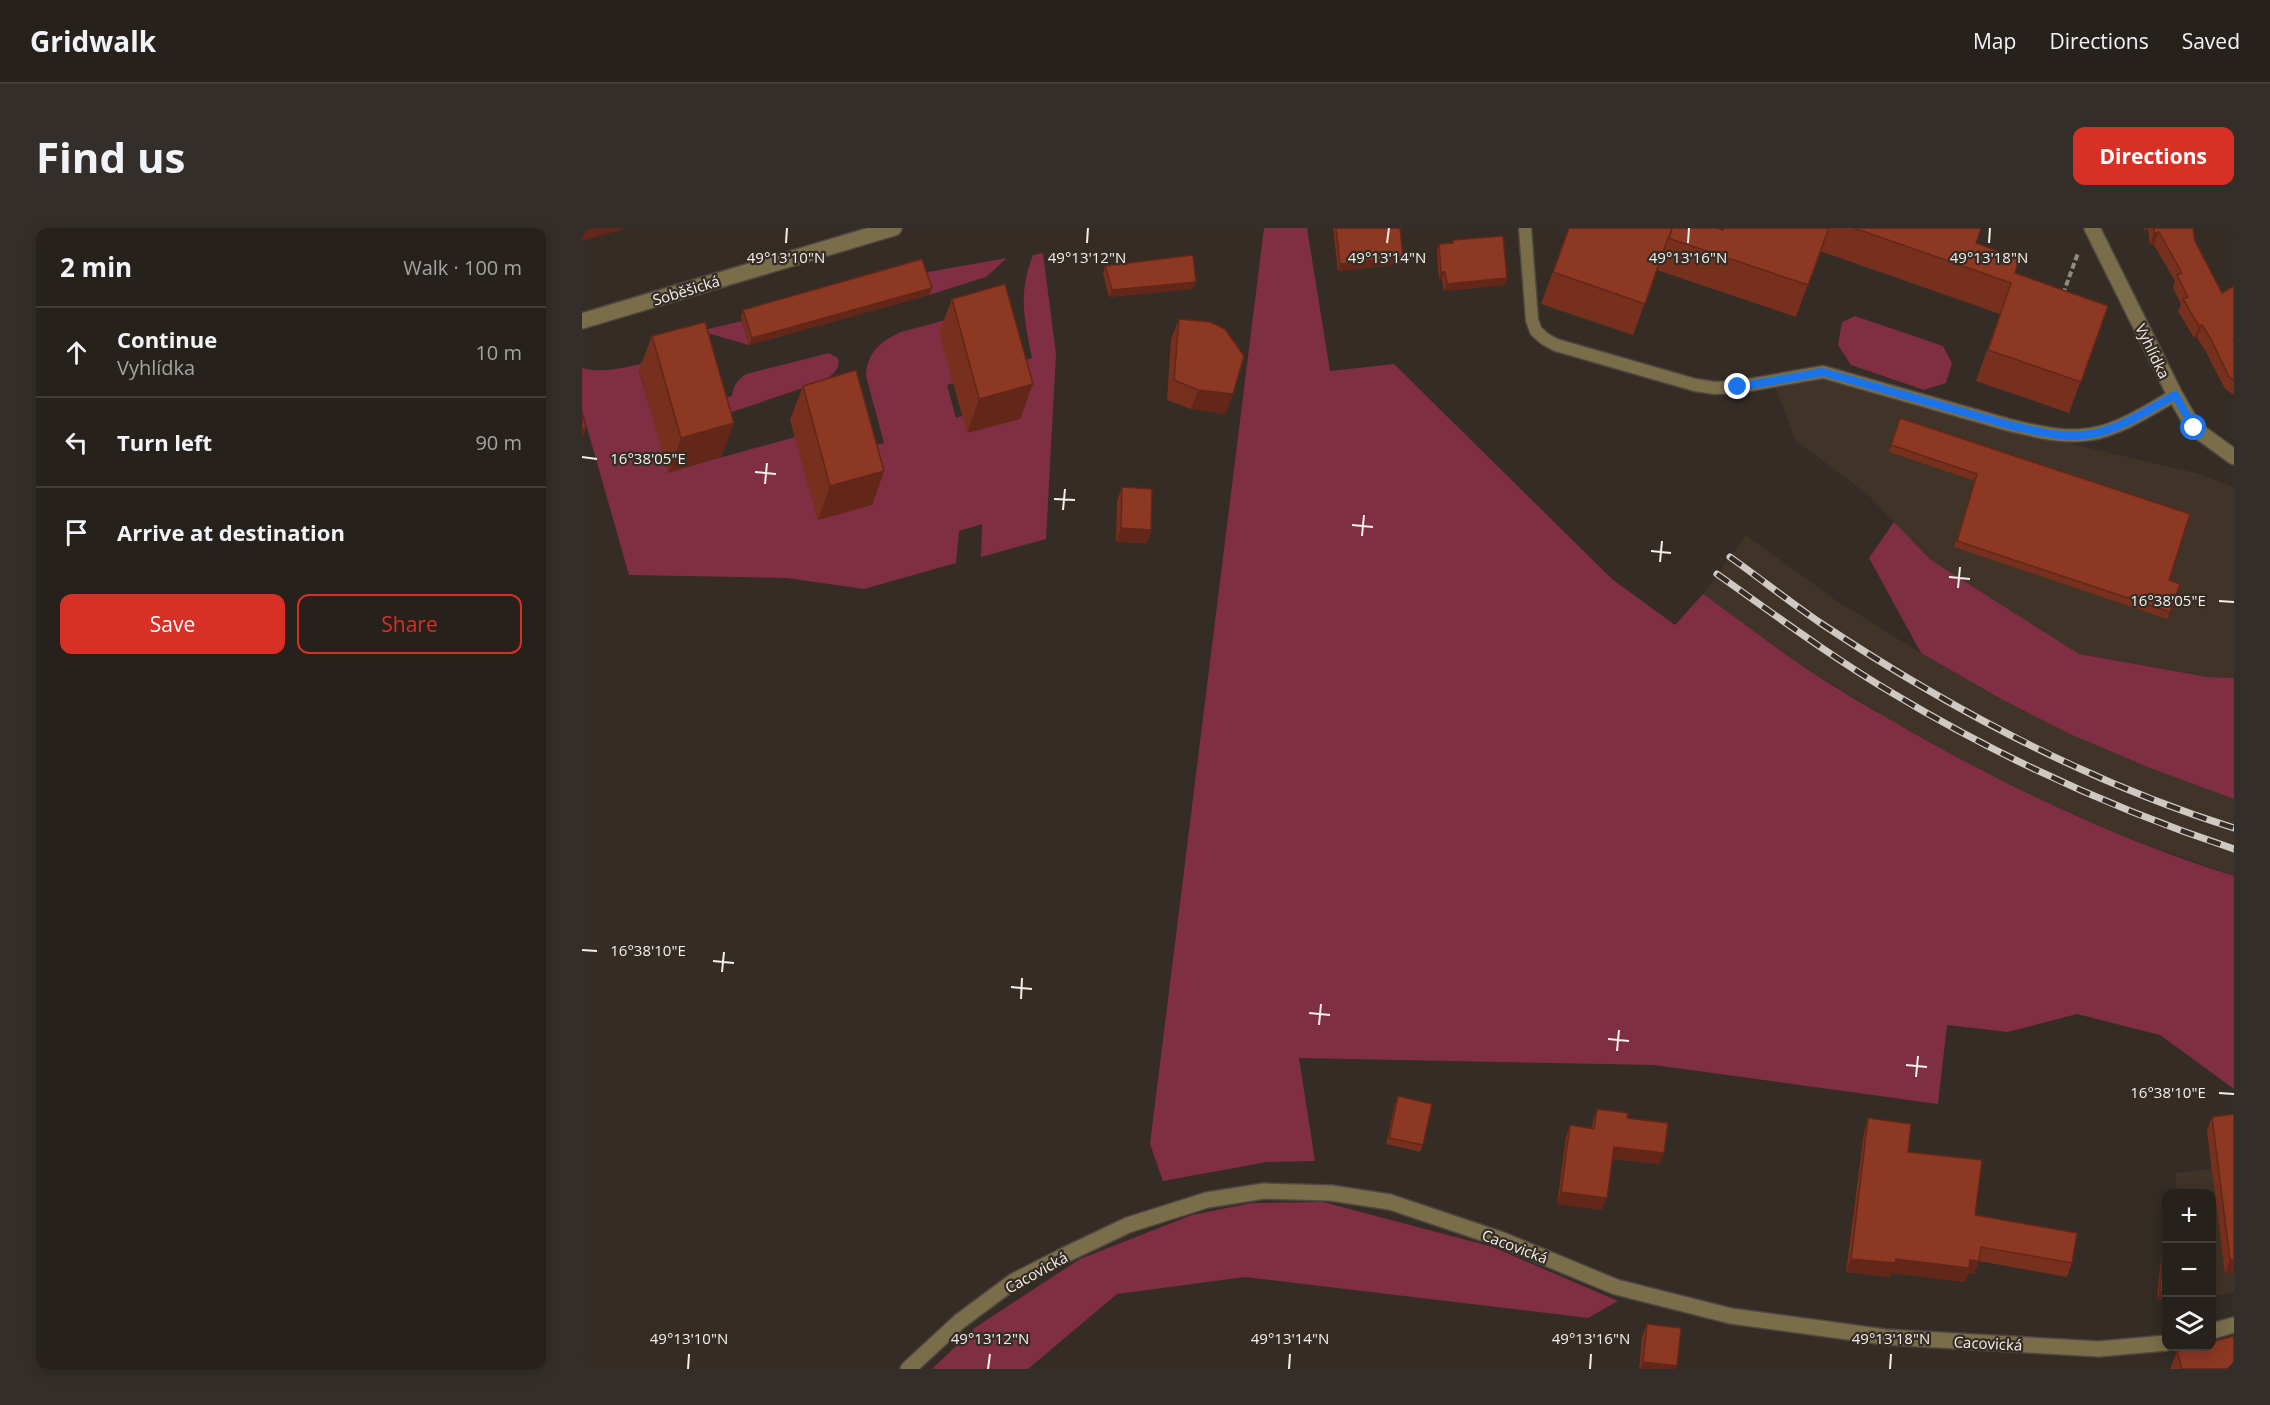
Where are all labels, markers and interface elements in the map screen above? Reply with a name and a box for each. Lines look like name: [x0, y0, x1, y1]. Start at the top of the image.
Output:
text: Gridwalk: [30, 22, 156, 60]
text: Map: [1973, 27, 2016, 55]
text: Directions: [2049, 27, 2149, 55]
text: Saved: [2182, 27, 2240, 55]
button: Directions: [2073, 127, 2234, 185]
text: Find us: [36, 128, 185, 185]
text: 49°13'10"N: [747, 247, 825, 267]
text: 49°13'12"N: [1048, 247, 1126, 267]
text: 49°13'14"N: [1348, 247, 1426, 267]
text: 49°13'16"N: [1649, 247, 1727, 267]
text: 49°13'18"N: [1950, 247, 2028, 267]
text: 2 min: [60, 249, 132, 285]
text: Walk · 100 m: [403, 254, 522, 281]
street label: Soběšická: [650, 270, 722, 310]
street label: Vyhlídka: [2131, 320, 2175, 382]
text: Continue: [117, 324, 217, 354]
icon: ahead: [60, 336, 93, 369]
text: 10 m: [475, 339, 522, 366]
text: Vyhlídka: [117, 354, 195, 381]
route end: [1724, 373, 1750, 399]
route start: [2180, 414, 2206, 440]
icon: left: [60, 426, 93, 459]
text: Turn left: [117, 427, 212, 457]
text: 90 m: [475, 429, 522, 456]
text: 16°38'05"E: [610, 448, 686, 468]
icon: arrive: [60, 516, 93, 549]
text: Arrive at destination: [117, 517, 345, 547]
text: 16°38'05"E: [2130, 590, 2206, 610]
button: Save: [60, 594, 285, 654]
button: Share: [297, 594, 522, 654]
text: 16°38'10"E: [610, 940, 686, 960]
text: 16°38'10"E: [2130, 1082, 2206, 1102]
map controls: [2162, 1189, 2216, 1351]
button: +: [2162, 1189, 2216, 1243]
street label: Cacovická: [1479, 1224, 1551, 1268]
button: −: [2162, 1243, 2216, 1297]
street label: Cacovická: [1001, 1247, 1071, 1297]
button: layers: [2162, 1297, 2216, 1351]
text: 49°13'10"N: [650, 1328, 728, 1348]
text: 49°13'12"N: [951, 1328, 1029, 1348]
text: 49°13'14"N: [1251, 1328, 1329, 1348]
text: 49°13'16"N: [1552, 1328, 1630, 1348]
text: 49°13'18"N: [1852, 1328, 1930, 1348]
street label: Cacovická: [1953, 1331, 2023, 1355]

